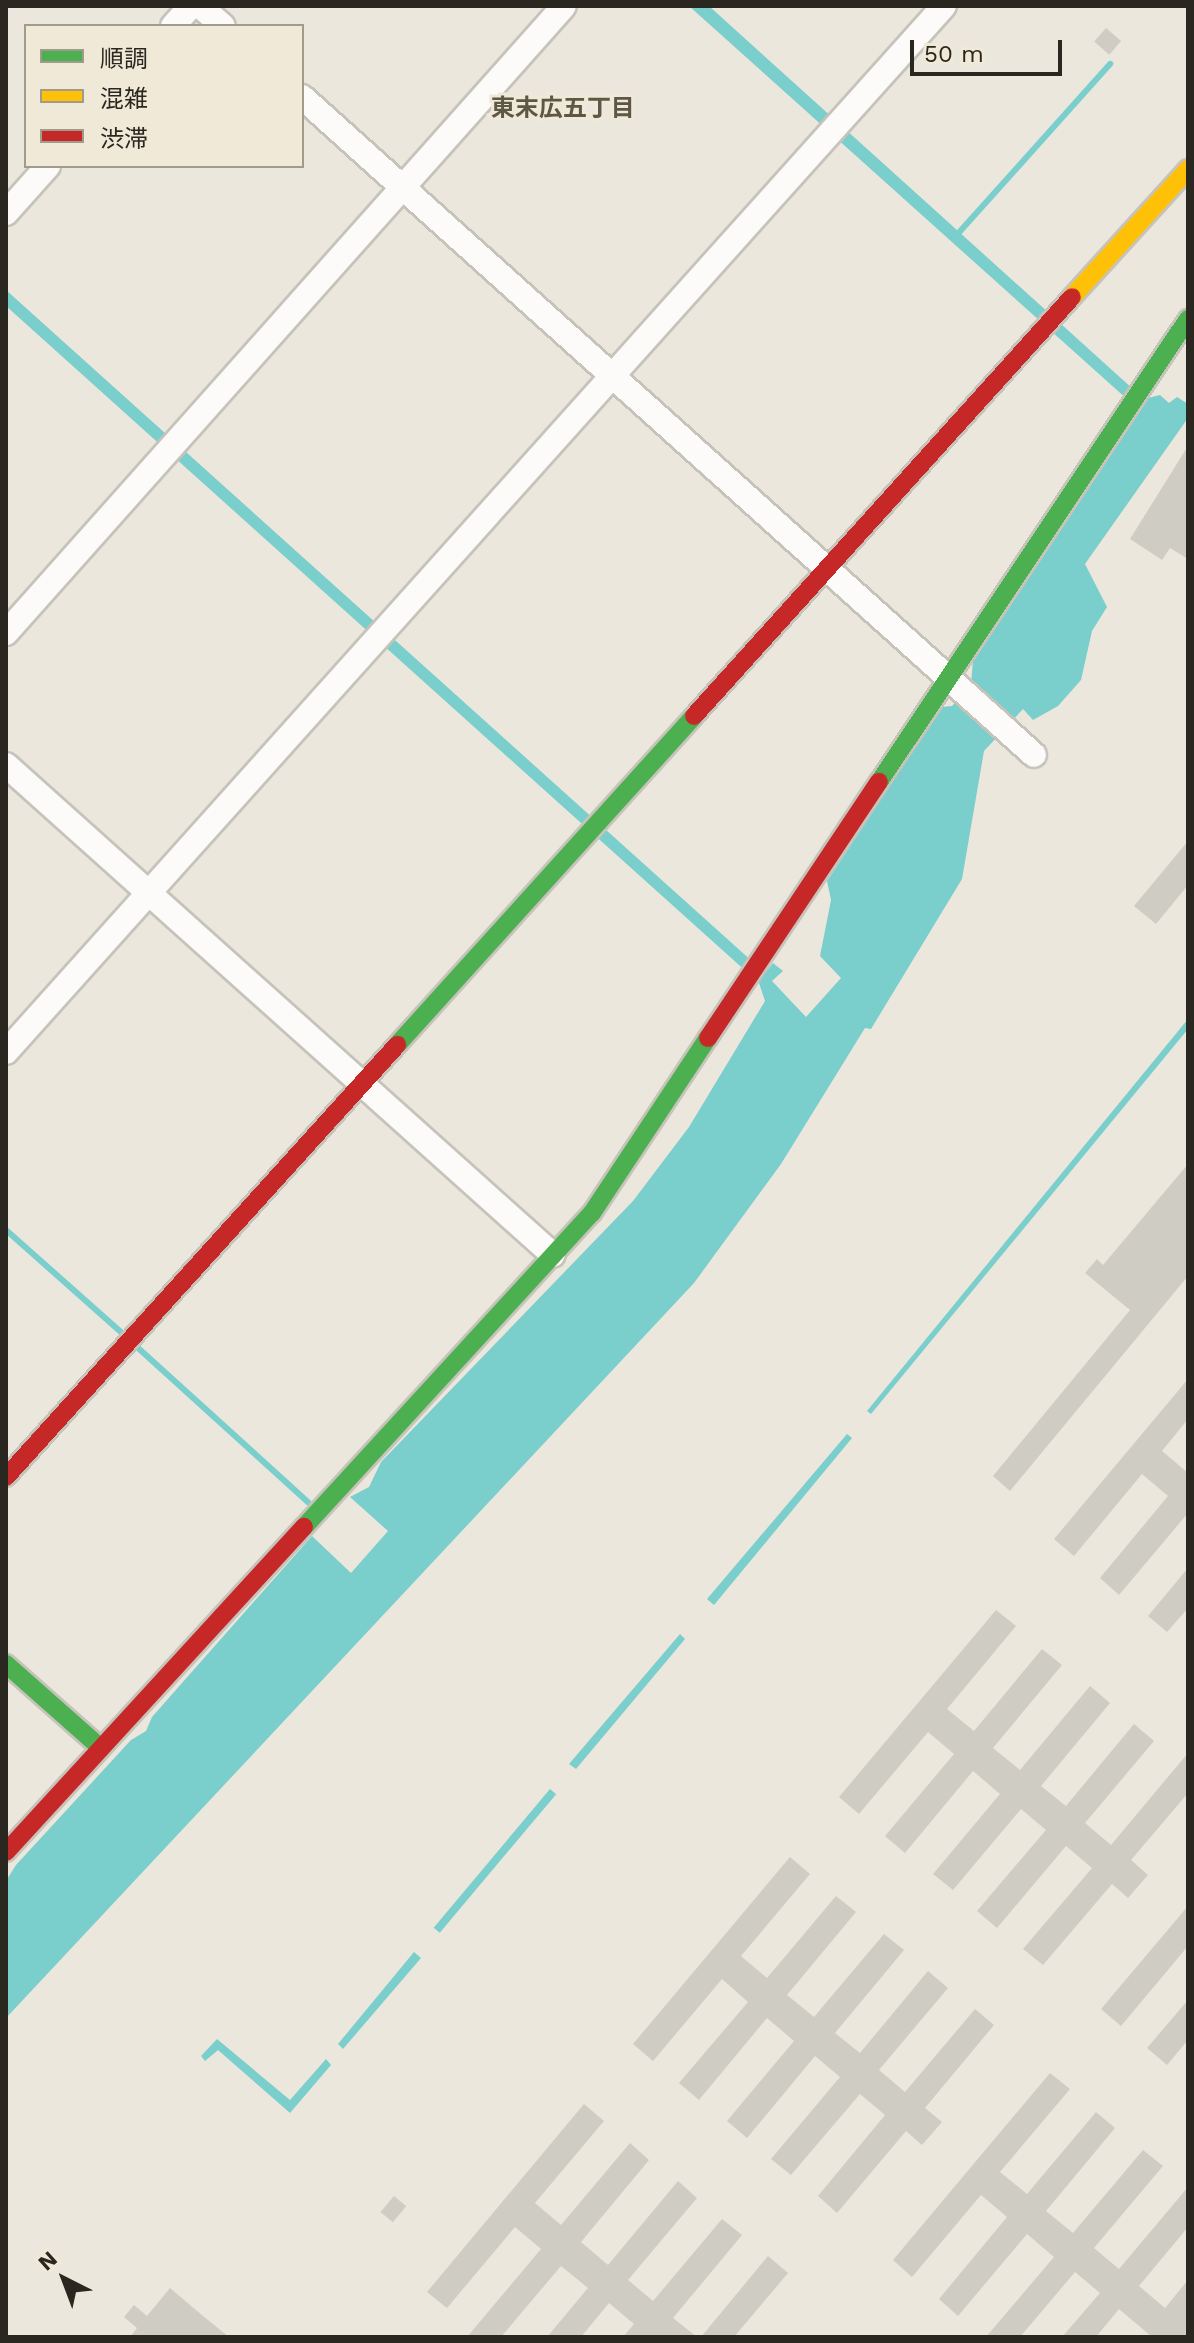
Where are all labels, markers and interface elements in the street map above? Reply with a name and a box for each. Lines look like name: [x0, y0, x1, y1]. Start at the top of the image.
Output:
legend: [24, 24, 304, 168]
scale bar: [914, 24, 1066, 74]
text: 50 m: [924, 40, 984, 68]
text: 順調: [100, 45, 148, 73]
text: 混雑: [100, 85, 148, 113]
district label: 東末広五丁目: [491, 95, 635, 123]
text: 渋滞: [100, 125, 148, 153]
north arrow: [24, 2239, 104, 2319]
text: N: [33, 2246, 62, 2276]

